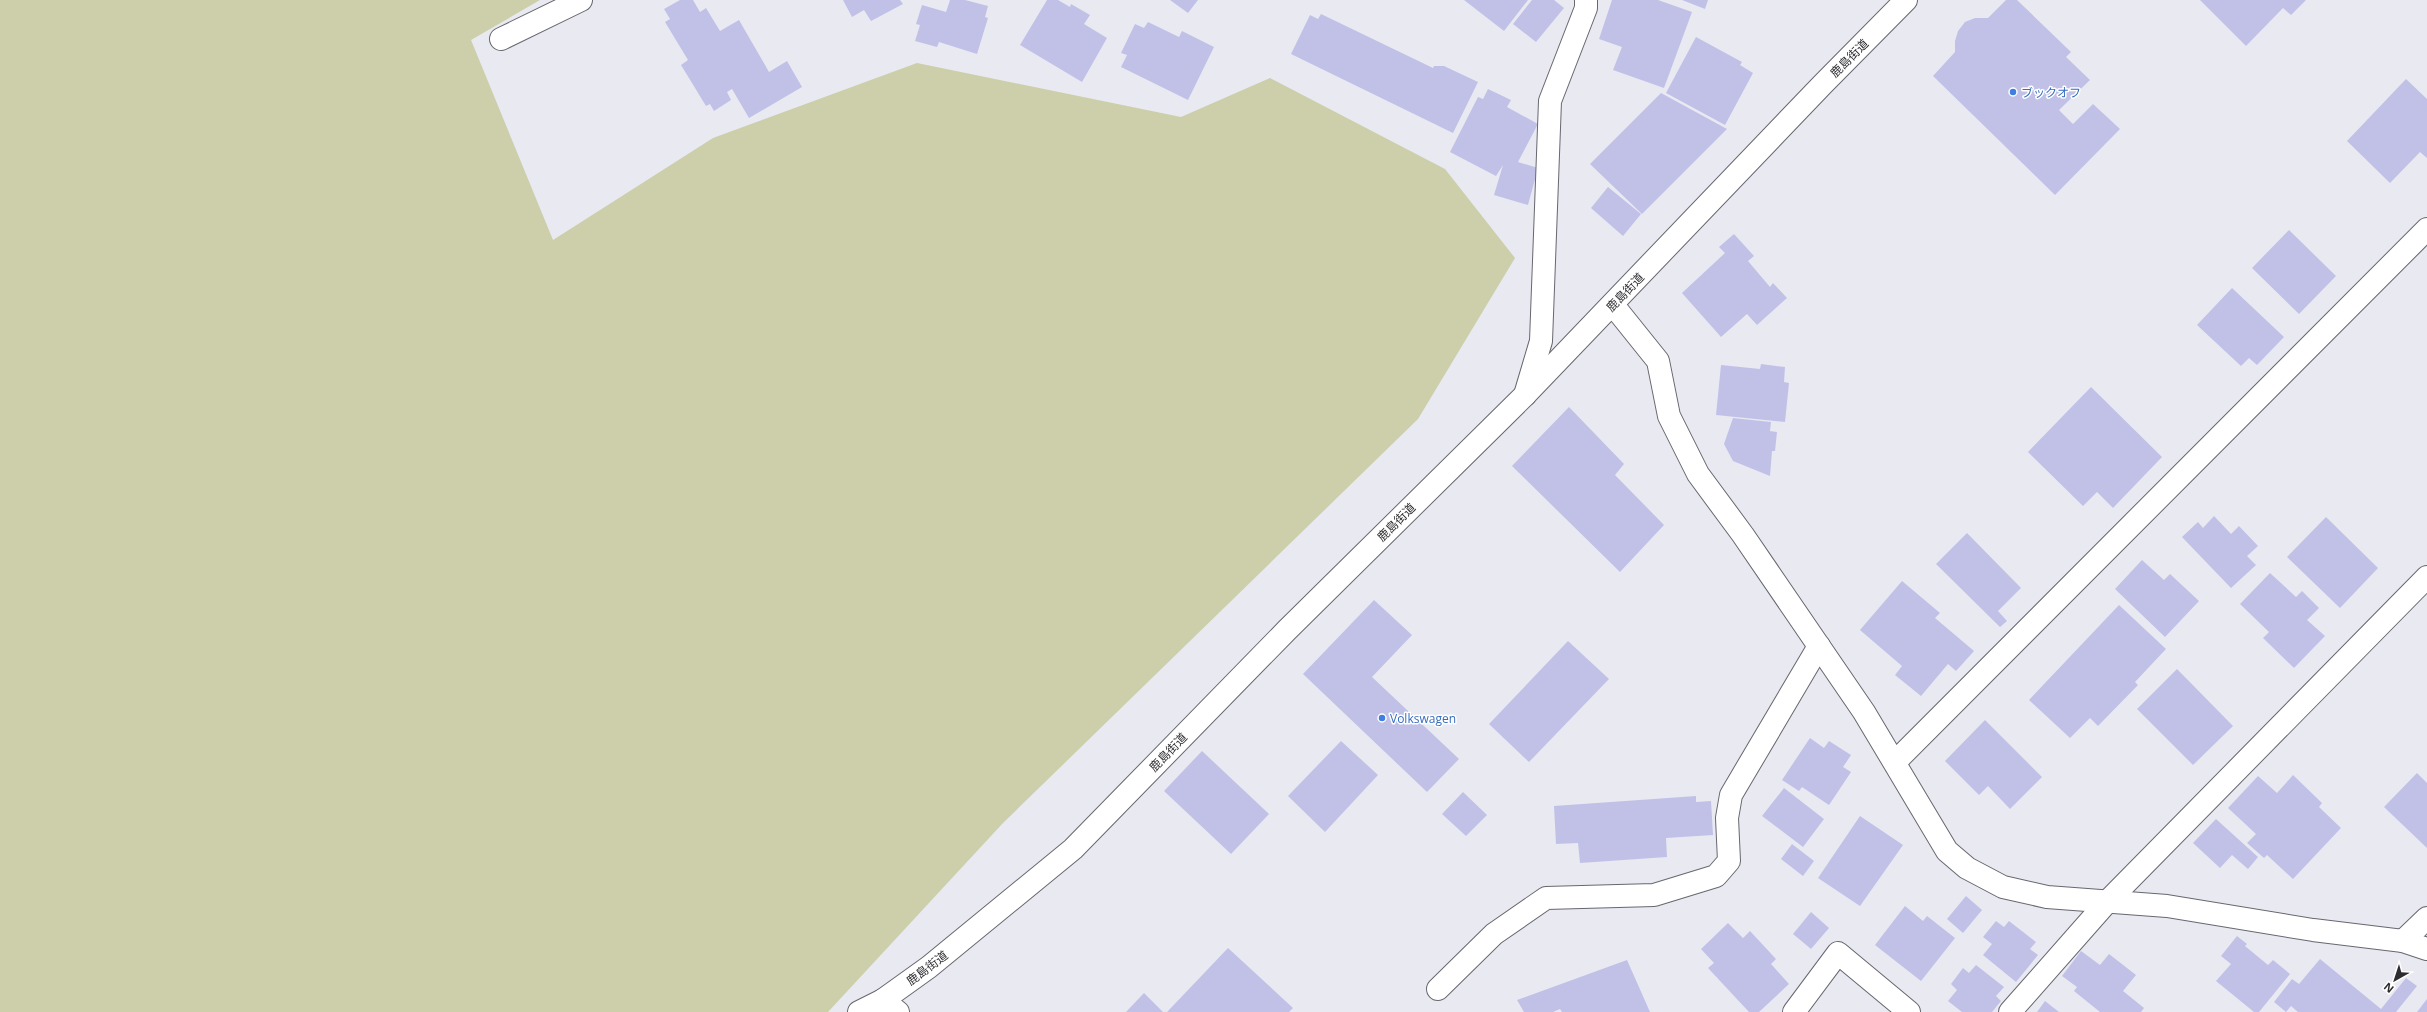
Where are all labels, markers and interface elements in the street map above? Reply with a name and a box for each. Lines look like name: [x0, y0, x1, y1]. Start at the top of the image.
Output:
street label: 鹿島街道: [1826, 35, 1872, 81]
place label: ブックオフ: [2021, 84, 2081, 101]
marker: ブックオフ: [2008, 87, 2018, 97]
street label: 鹿島街道: [1602, 269, 1648, 315]
street label: 鹿島街道: [1373, 499, 1419, 545]
place label: Volkswagen: [1390, 710, 1456, 727]
marker: Volkswagen: [1377, 713, 1387, 723]
street label: 鹿島街道: [1145, 729, 1191, 775]
street label: 鹿島街道: [903, 947, 951, 989]
north arrow: [2375, 960, 2415, 1000]
text: N: [2380, 980, 2397, 997]

